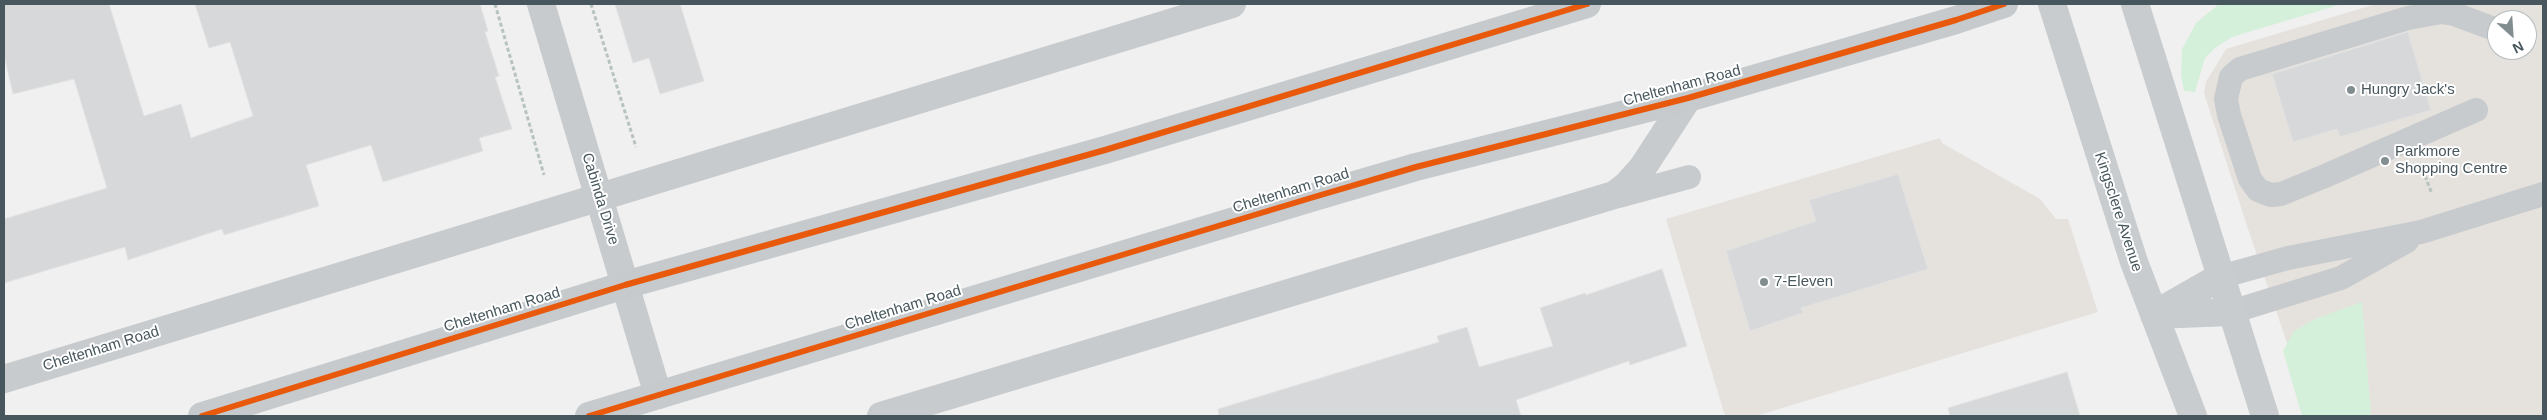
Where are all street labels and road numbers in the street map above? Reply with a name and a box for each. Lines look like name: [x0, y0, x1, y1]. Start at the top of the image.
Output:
street label: Cheltenham Road: [1621, 62, 1743, 110]
street label: Kingsclere Avenue: [2090, 150, 2146, 274]
street label: Cabinda Drive: [577, 151, 623, 247]
street label: Cheltenham Road: [1231, 165, 1351, 217]
street label: Cheltenham Road: [843, 282, 963, 334]
street label: Cheltenham Road: [442, 284, 562, 336]
street label: Cheltenham Road: [41, 323, 161, 375]

